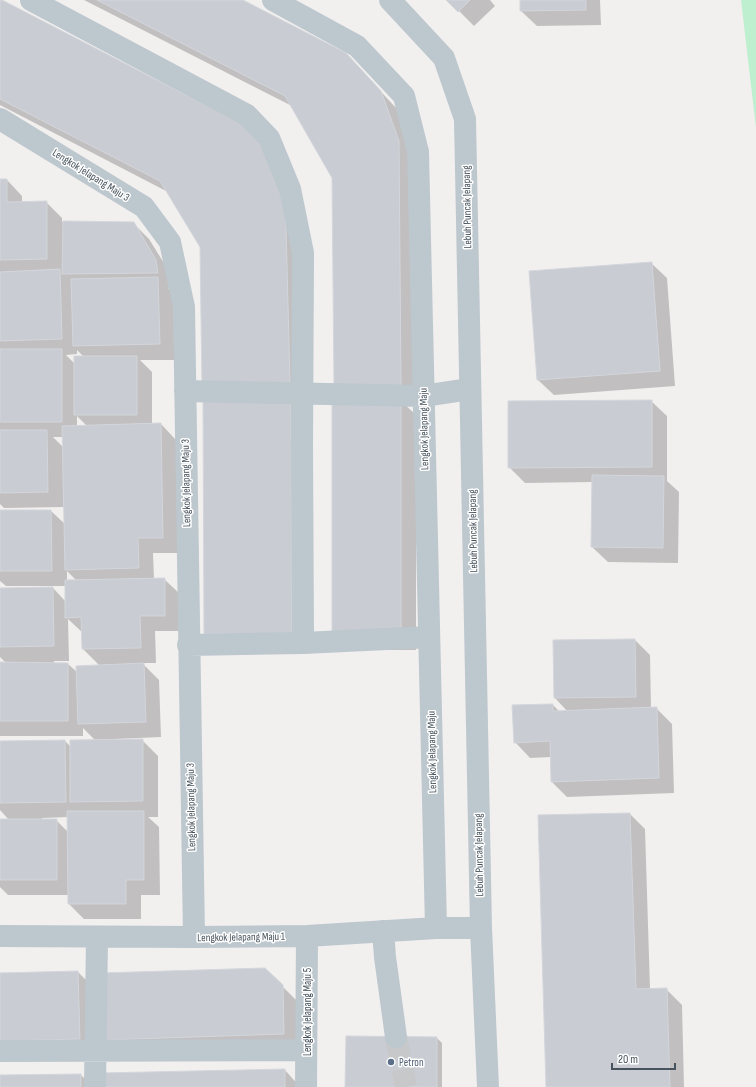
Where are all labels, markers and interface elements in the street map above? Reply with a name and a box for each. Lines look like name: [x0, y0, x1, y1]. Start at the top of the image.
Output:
street label: Lengkok Jelapang Maju 3: [50, 146, 132, 204]
street label: Lebuh Puncak Jelapang: [460, 165, 474, 249]
street label: Lengkok Jelapang Maju: [417, 388, 431, 470]
street label: Lengkok Jelapang Maju 3: [179, 438, 193, 527]
street label: Lebuh Puncak Jelapang: [466, 489, 480, 573]
street label: Lengkok Jelapang Maju: [425, 711, 439, 793]
street label: Lengkok Jelapang Maju 3: [184, 762, 198, 851]
street label: Lebuh Puncak Jelapang: [472, 813, 486, 897]
street label: Lengkok Jelapang Maju 1: [197, 930, 285, 944]
street label: Lengkok Jelapang Maju 5: [301, 968, 314, 1056]
scale bar: [612, 1045, 675, 1071]
text: 20 m: [618, 1052, 638, 1067]
place label: Petron: [399, 1056, 424, 1069]
marker: Petron: [386, 1057, 396, 1067]

